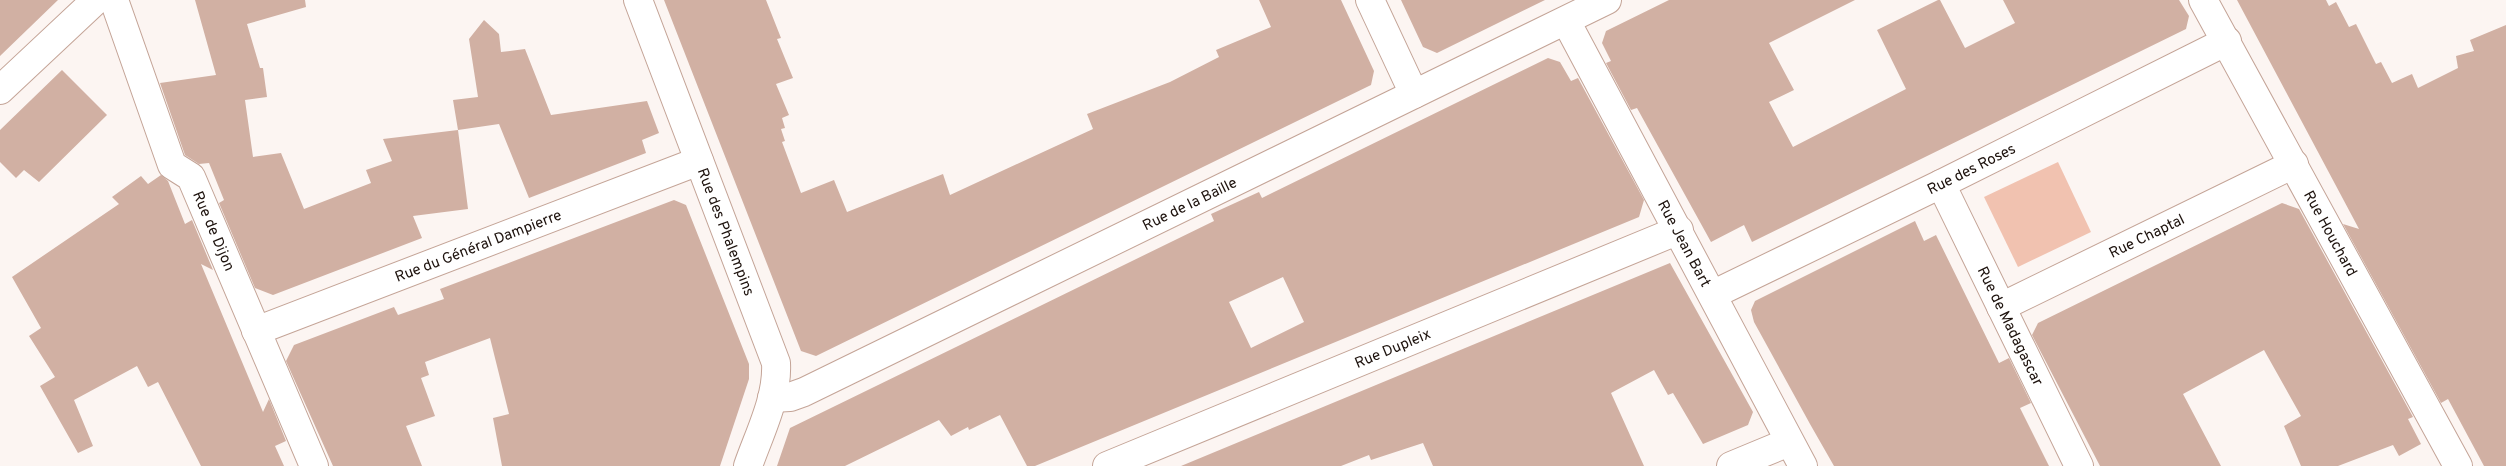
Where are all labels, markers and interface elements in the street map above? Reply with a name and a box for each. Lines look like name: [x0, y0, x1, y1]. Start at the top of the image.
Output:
street label: Rue des Roses: [1925, 140, 2019, 200]
street label: Rue des Phalempins: [692, 166, 758, 299]
street label: Rue de la Baille: [1140, 174, 1241, 236]
street label: Rue Houchard: [2298, 188, 2361, 280]
street label: Rue de Dijon: [187, 189, 238, 274]
street label: Rue Jean Bart: [1652, 197, 1714, 291]
street label: Rue du Général Dampierre: [393, 207, 565, 288]
street label: Rue Chaptal: [2106, 211, 2188, 264]
street label: Rue de Madagascar: [1972, 264, 2046, 390]
street label: Rue Dupleix: [1352, 325, 1434, 374]

